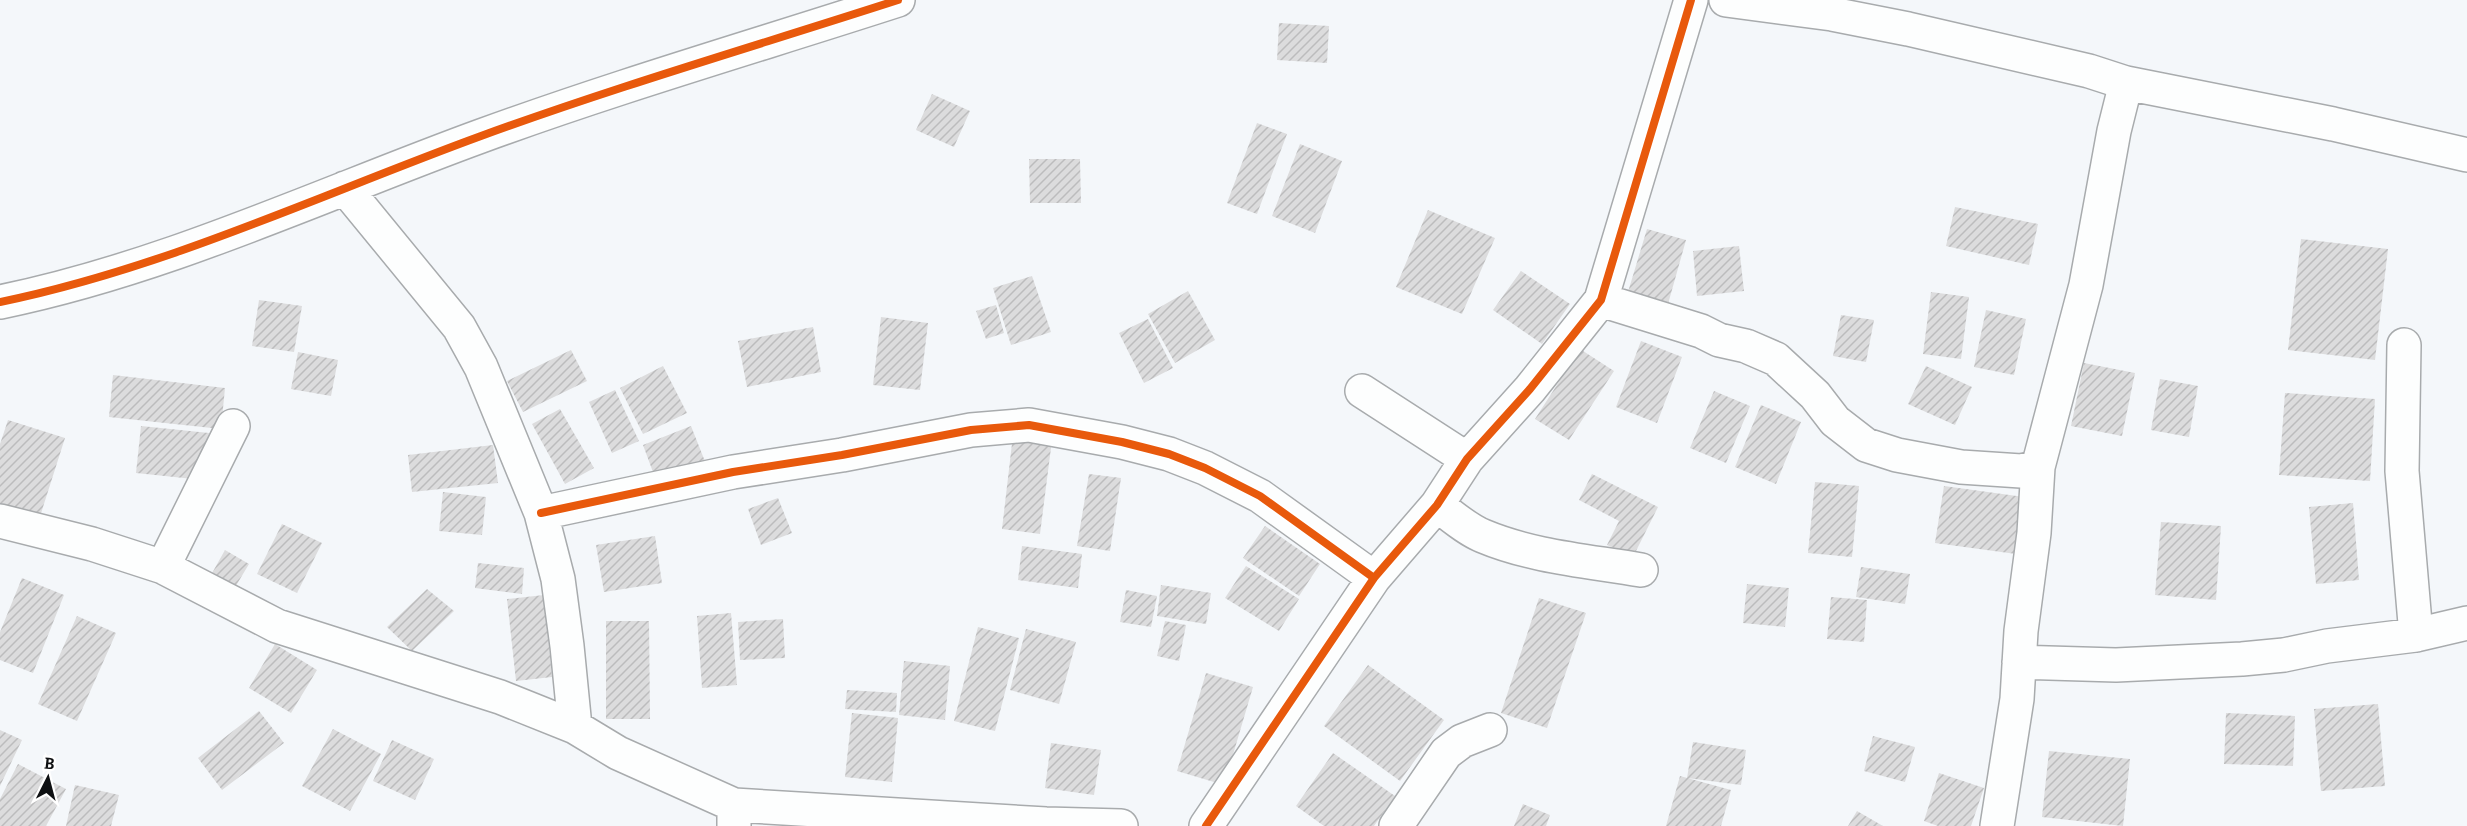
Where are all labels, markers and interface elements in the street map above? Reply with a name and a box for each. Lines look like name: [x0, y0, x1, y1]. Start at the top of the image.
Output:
north arrow: [18, 748, 78, 808]
text: B: [43, 754, 56, 774]

